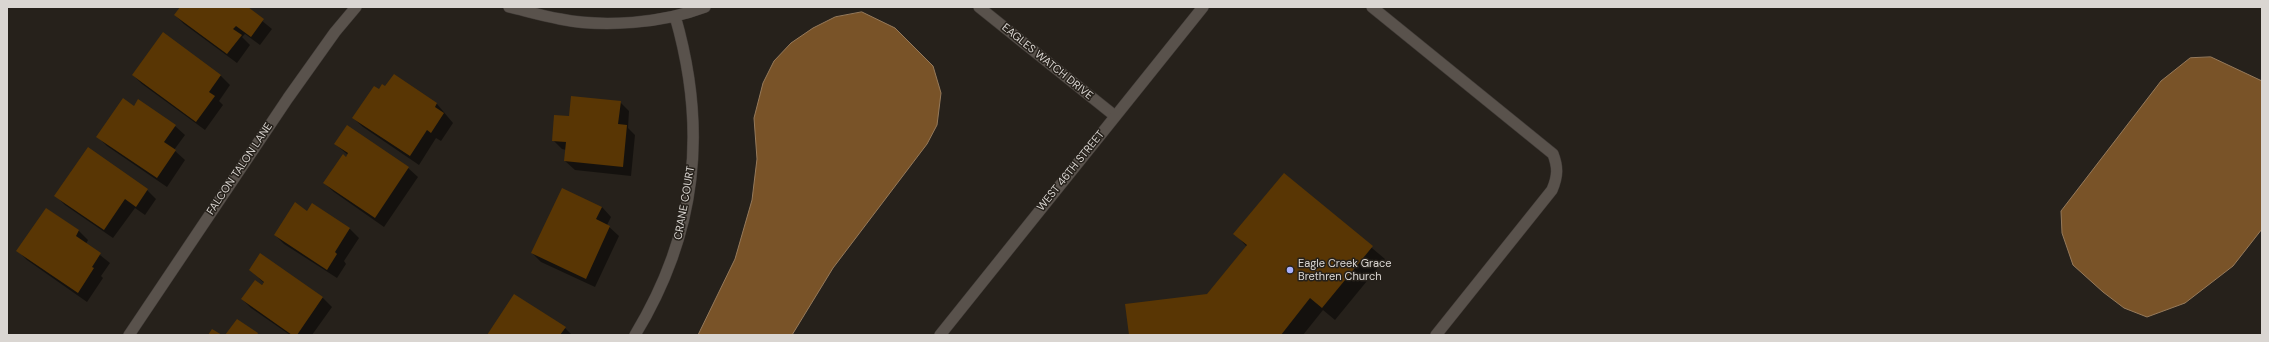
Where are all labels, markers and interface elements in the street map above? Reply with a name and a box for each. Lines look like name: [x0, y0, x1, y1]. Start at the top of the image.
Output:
street label: EAGLES WATCH DRIVE: [999, 21, 1095, 103]
street label: FALCON TALON LANE: [204, 121, 276, 217]
street label: WEST 46TH STREET: [1035, 128, 1107, 214]
street label: CRANE COURT: [672, 165, 698, 241]
place label: Eagle Creek Grace Brethren Church: [1298, 257, 1392, 283]
marker: Eagle Creek Grace Brethren Church: [1285, 265, 1295, 275]

